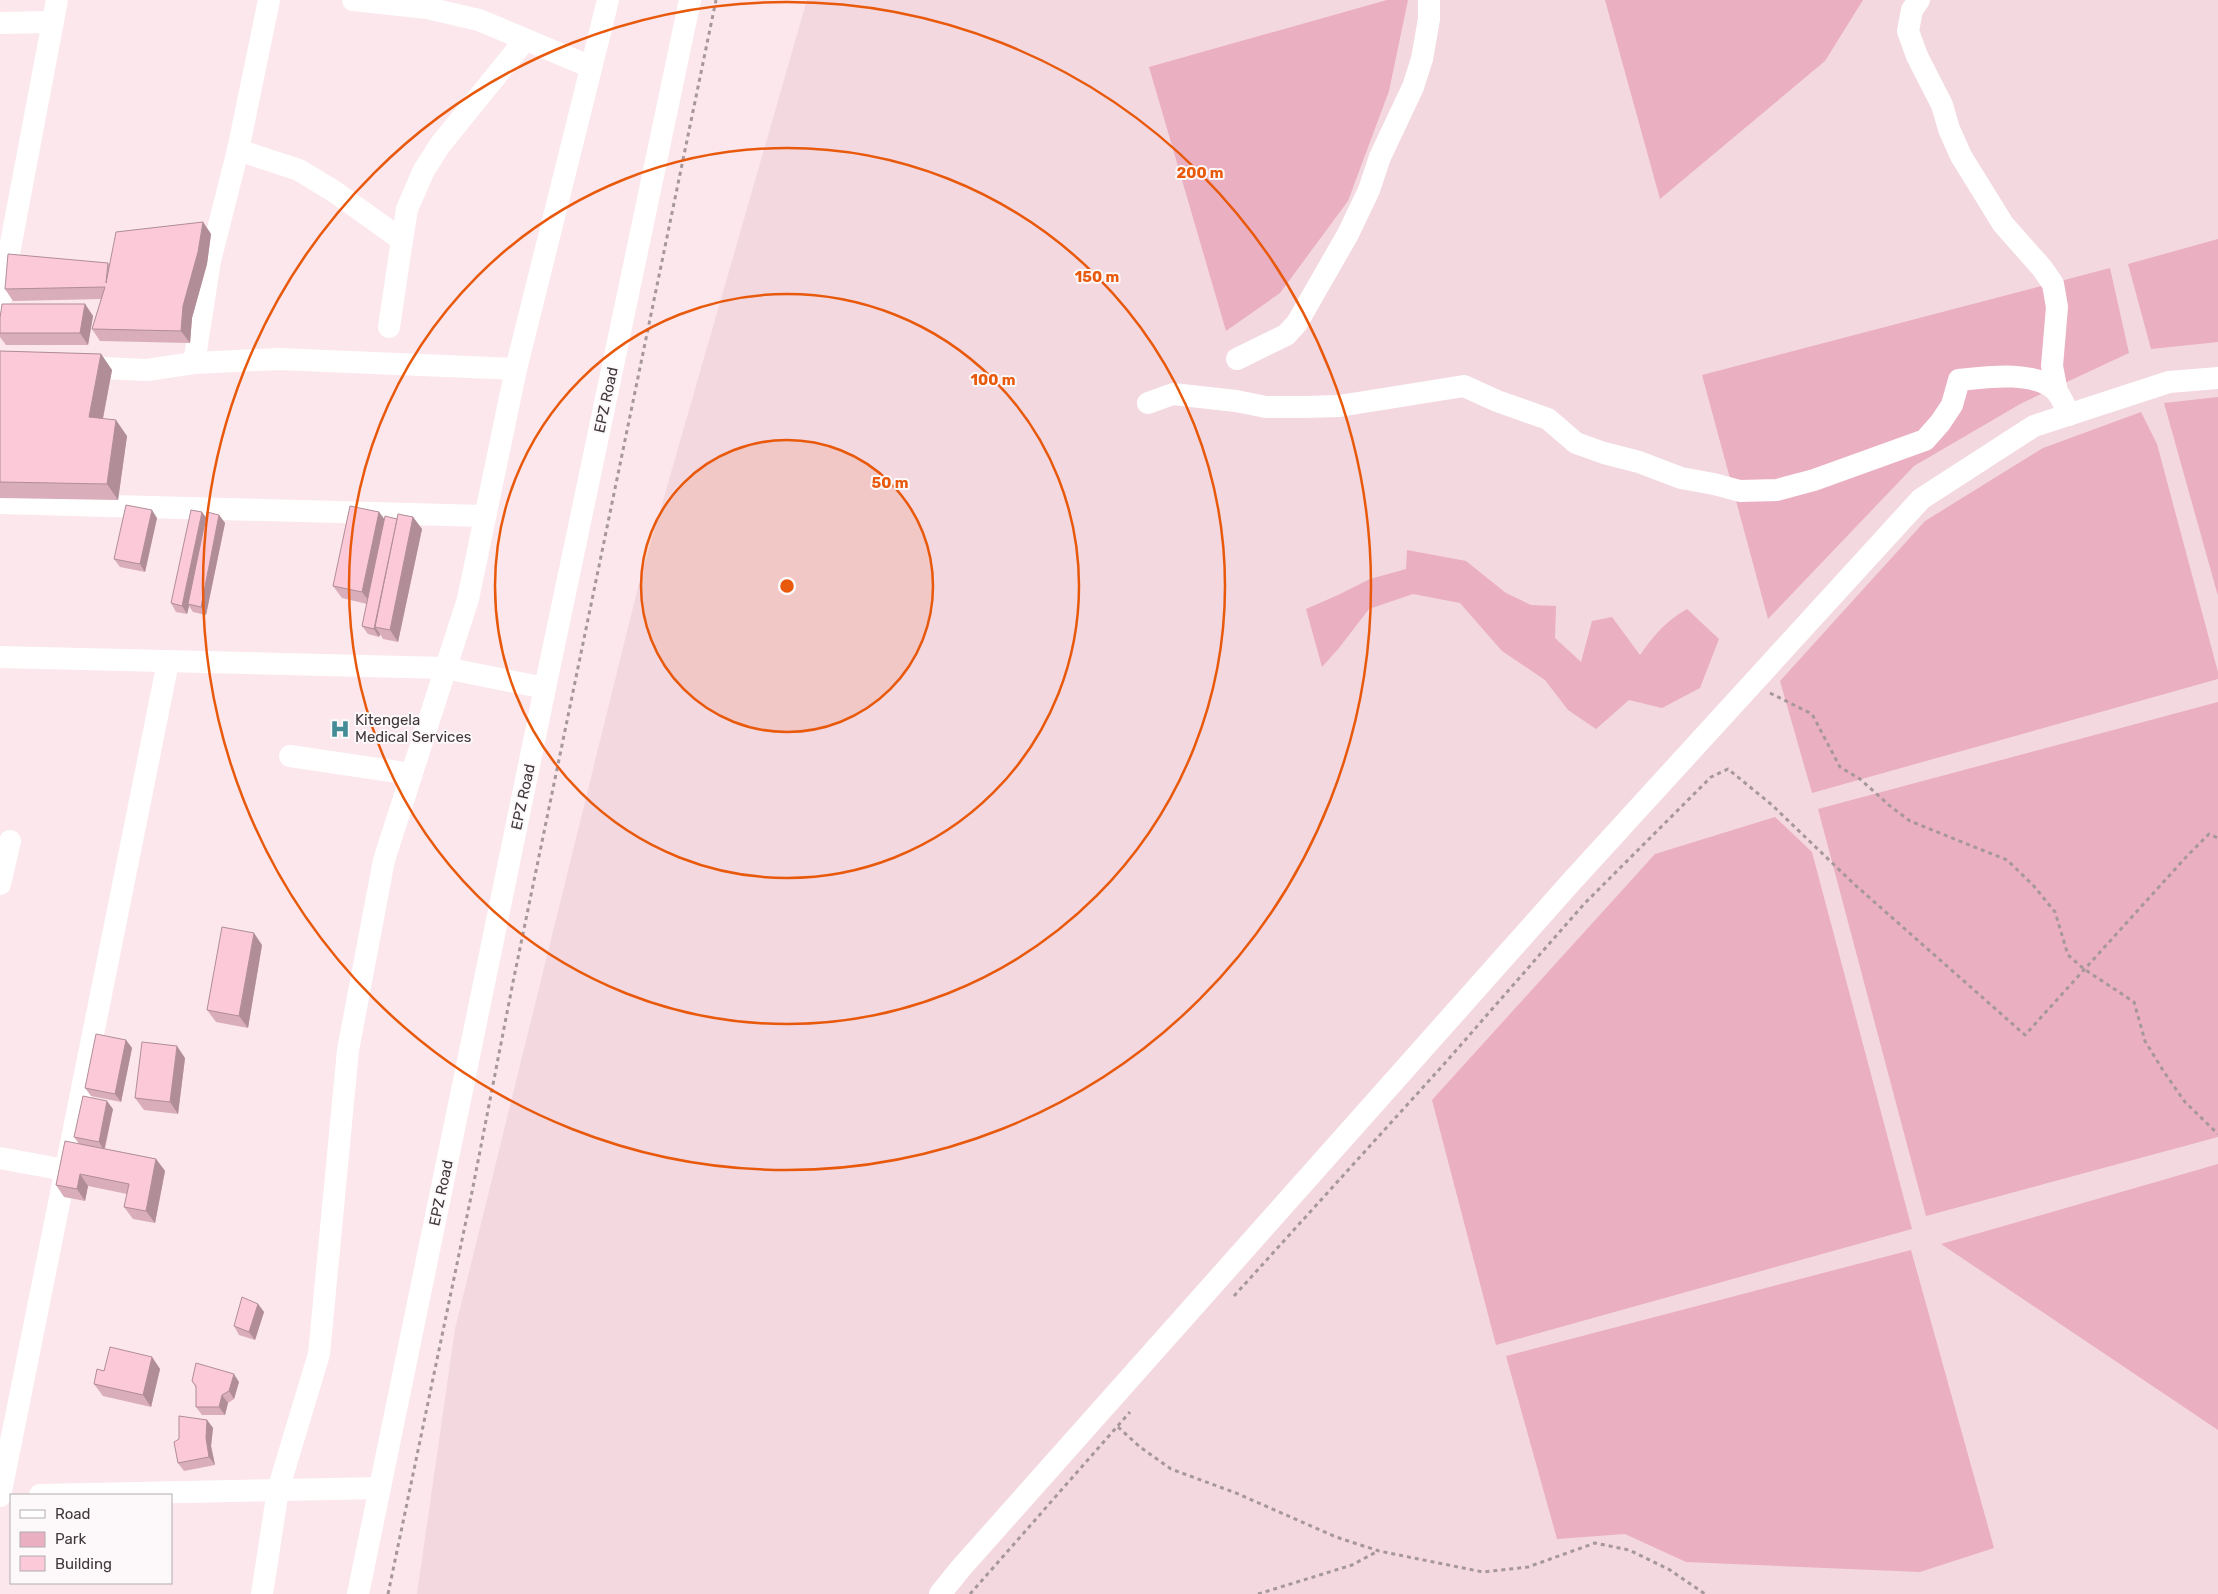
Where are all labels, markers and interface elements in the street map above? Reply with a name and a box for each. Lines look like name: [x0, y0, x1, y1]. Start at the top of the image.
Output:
text: 200 m: [1176, 164, 1224, 182]
text: 150 m: [1075, 268, 1119, 286]
street label: EPZ Road: [590, 365, 622, 435]
text: 100 m: [971, 371, 1015, 389]
text: 50 m: [872, 474, 908, 492]
centre of rings: [778, 577, 796, 595]
place label: Kitengela Medical Services: [355, 711, 472, 746]
hospital icon: Kitengela Medical Services: [329, 718, 351, 740]
street label: EPZ Road: [507, 762, 539, 832]
street label: EPZ Road: [425, 1158, 457, 1228]
legend: [10, 1494, 172, 1584]
text: Road: [55, 1505, 91, 1523]
text: Park: [55, 1530, 86, 1548]
text: Building: [55, 1555, 112, 1573]

